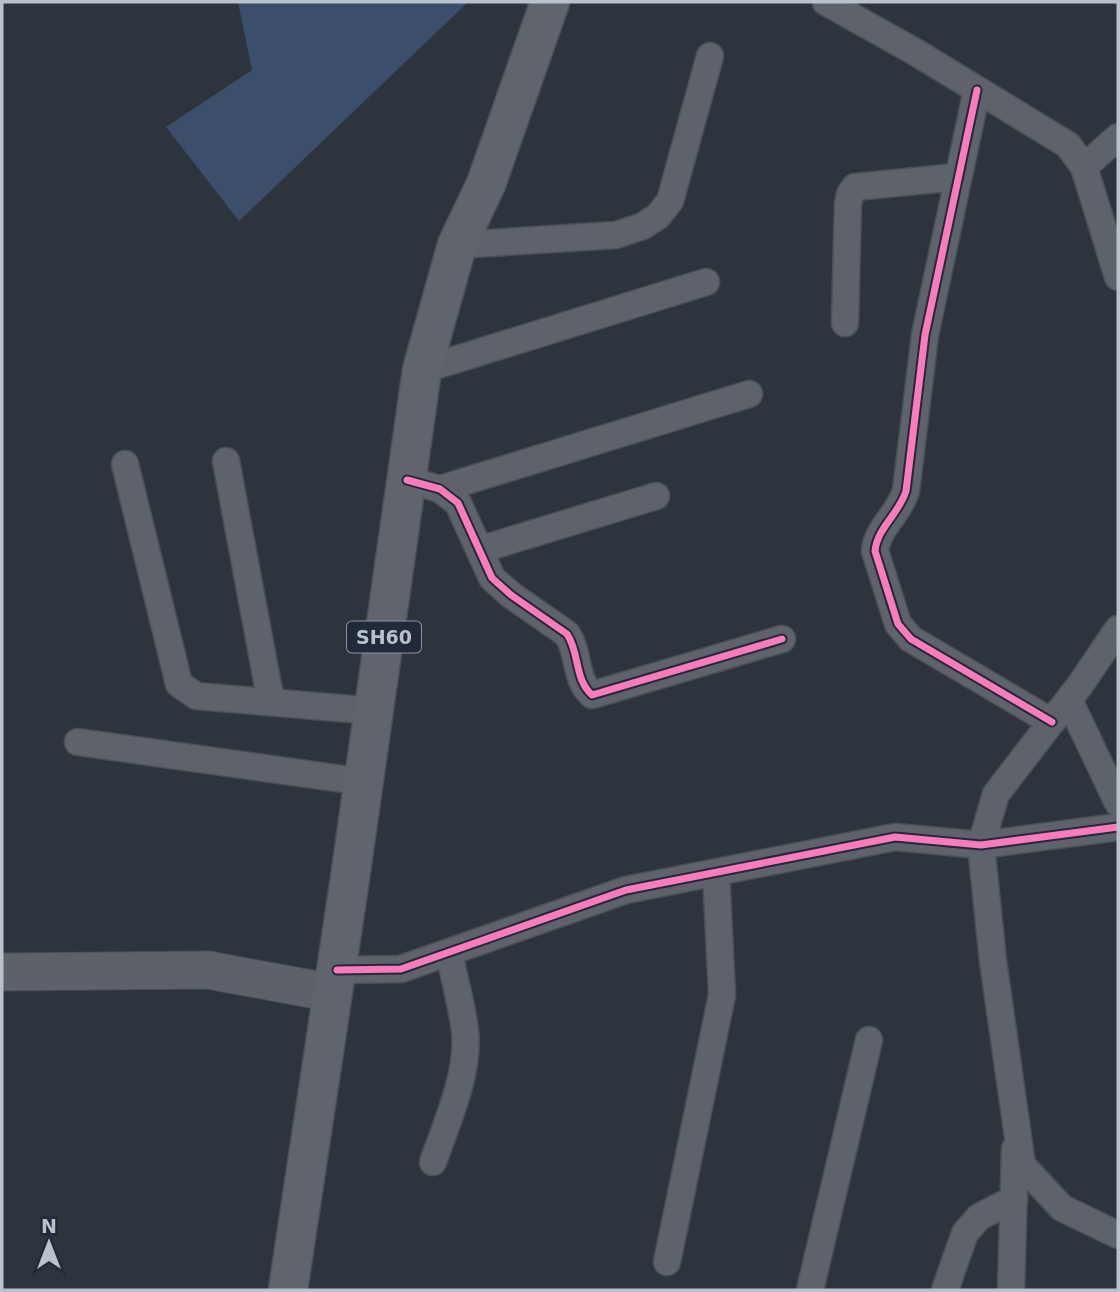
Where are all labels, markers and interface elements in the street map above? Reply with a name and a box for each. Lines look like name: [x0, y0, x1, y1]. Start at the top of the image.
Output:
road number: SH60: [347, 622, 421, 652]
north arrow: [14, 1208, 84, 1278]
text: N: [41, 1215, 57, 1237]

